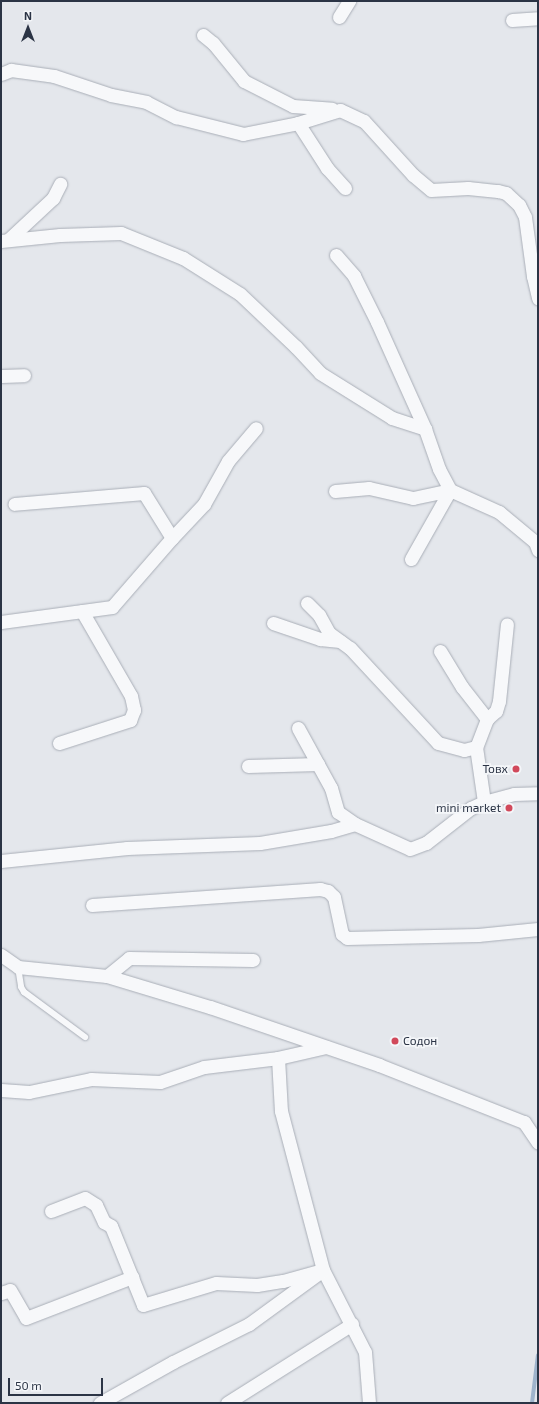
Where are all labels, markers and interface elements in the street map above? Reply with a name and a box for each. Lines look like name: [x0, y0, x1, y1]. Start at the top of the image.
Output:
north arrow: [8, 8, 48, 48]
text: N: [24, 9, 32, 22]
place label: Товх: [482, 762, 508, 776]
marker: Товх: [511, 764, 521, 774]
place label: mini market: [436, 801, 501, 815]
marker: mini market: [504, 803, 514, 813]
place label: Содон: [403, 1034, 437, 1048]
marker: Содон: [390, 1036, 400, 1046]
scale bar: [10, 1370, 105, 1396]
text: 50 m: [15, 1378, 42, 1392]

